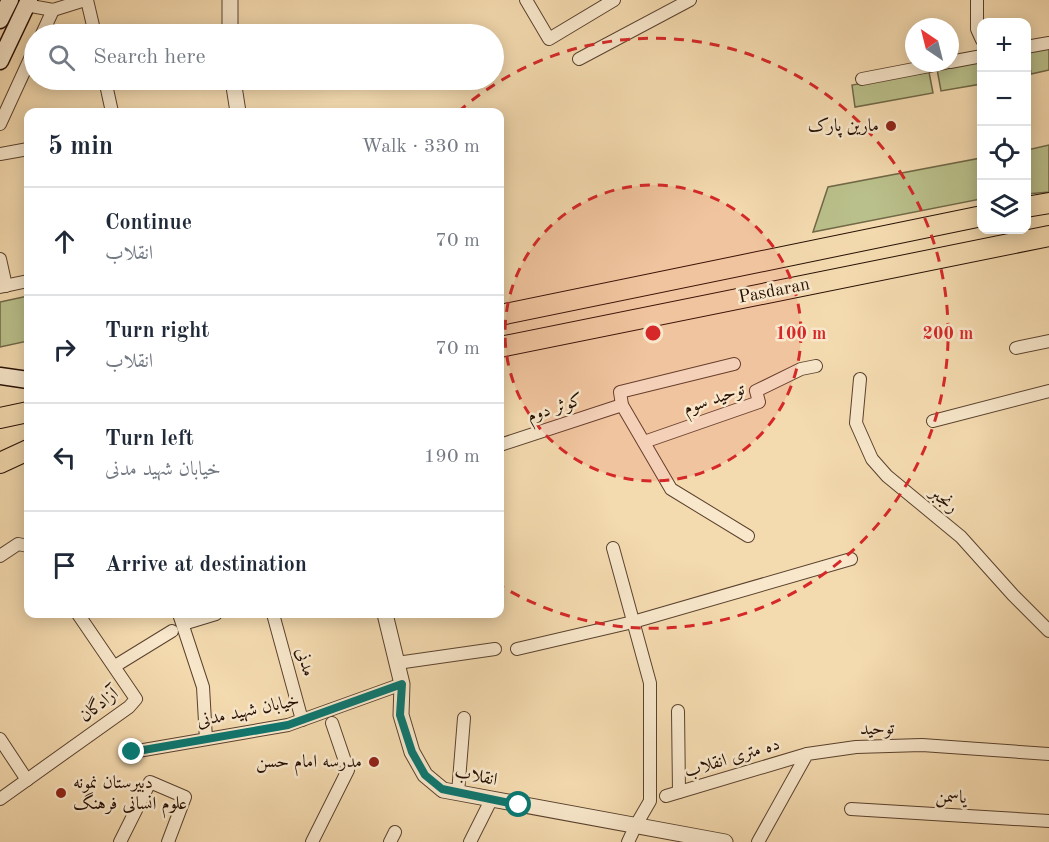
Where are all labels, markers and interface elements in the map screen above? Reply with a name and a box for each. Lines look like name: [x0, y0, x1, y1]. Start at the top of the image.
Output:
north arrow: [905, 18, 959, 72]
map controls: [977, 18, 1031, 234]
button: +: [977, 18, 1031, 72]
search box: [24, 24, 504, 90]
icon: search: [45, 41, 78, 74]
text: Search here: [93, 46, 206, 68]
button: −: [977, 72, 1031, 126]
place label: مارین پارک: [808, 117, 879, 138]
marker: مارین پارک: [884, 119, 898, 133]
button: locate: [977, 126, 1031, 180]
text: 5 min: [48, 134, 113, 160]
text: Walk · 330 m: [361, 137, 480, 157]
button: layers: [977, 180, 1031, 234]
text: Continue: [105, 212, 192, 234]
icon: ahead: [48, 225, 81, 258]
text: 70 m: [435, 231, 480, 251]
text: انقلاب: [105, 244, 153, 264]
street label: Pasdaran: [737, 275, 812, 307]
text: Turn right: [105, 320, 209, 342]
centre of rings: [643, 323, 663, 343]
text: 100 m: [776, 325, 826, 343]
text: 200 m: [923, 325, 973, 343]
icon: right: [48, 333, 81, 366]
text: 70 m: [435, 339, 480, 359]
text: انقلاب: [105, 352, 153, 372]
street label: توحید سوم: [681, 380, 750, 424]
street label: کوثر دوم: [525, 391, 587, 431]
text: Turn left: [105, 428, 194, 450]
icon: left: [48, 441, 81, 474]
text: 190 m: [424, 447, 480, 467]
text: خیابان شهید مدنی: [105, 460, 221, 480]
street label: رنجبر: [924, 482, 961, 517]
icon: arrive: [48, 549, 81, 582]
text: Arrive at destination: [105, 554, 307, 576]
street label: مدنی: [292, 646, 318, 678]
street label: آزادگان: [74, 681, 124, 726]
street label: خیابان شهید مدنی: [195, 691, 301, 733]
street label: توحید: [860, 719, 895, 740]
street label: ده متری انقلاب: [682, 735, 782, 782]
route end: [118, 738, 144, 764]
place label: مدرسه امام حسن: [256, 753, 362, 777]
marker: مدرسه امام حسن: [367, 755, 381, 769]
street label: انقلاب: [453, 763, 499, 790]
place label: دبیرستان نمونه علوم انسانی فرهنگ: [73, 774, 187, 819]
marker: دبیرستان نمونه علوم انسانی فرهنگ: [54, 786, 68, 800]
street label: یاسمن: [935, 787, 969, 809]
route start: [505, 791, 531, 817]

